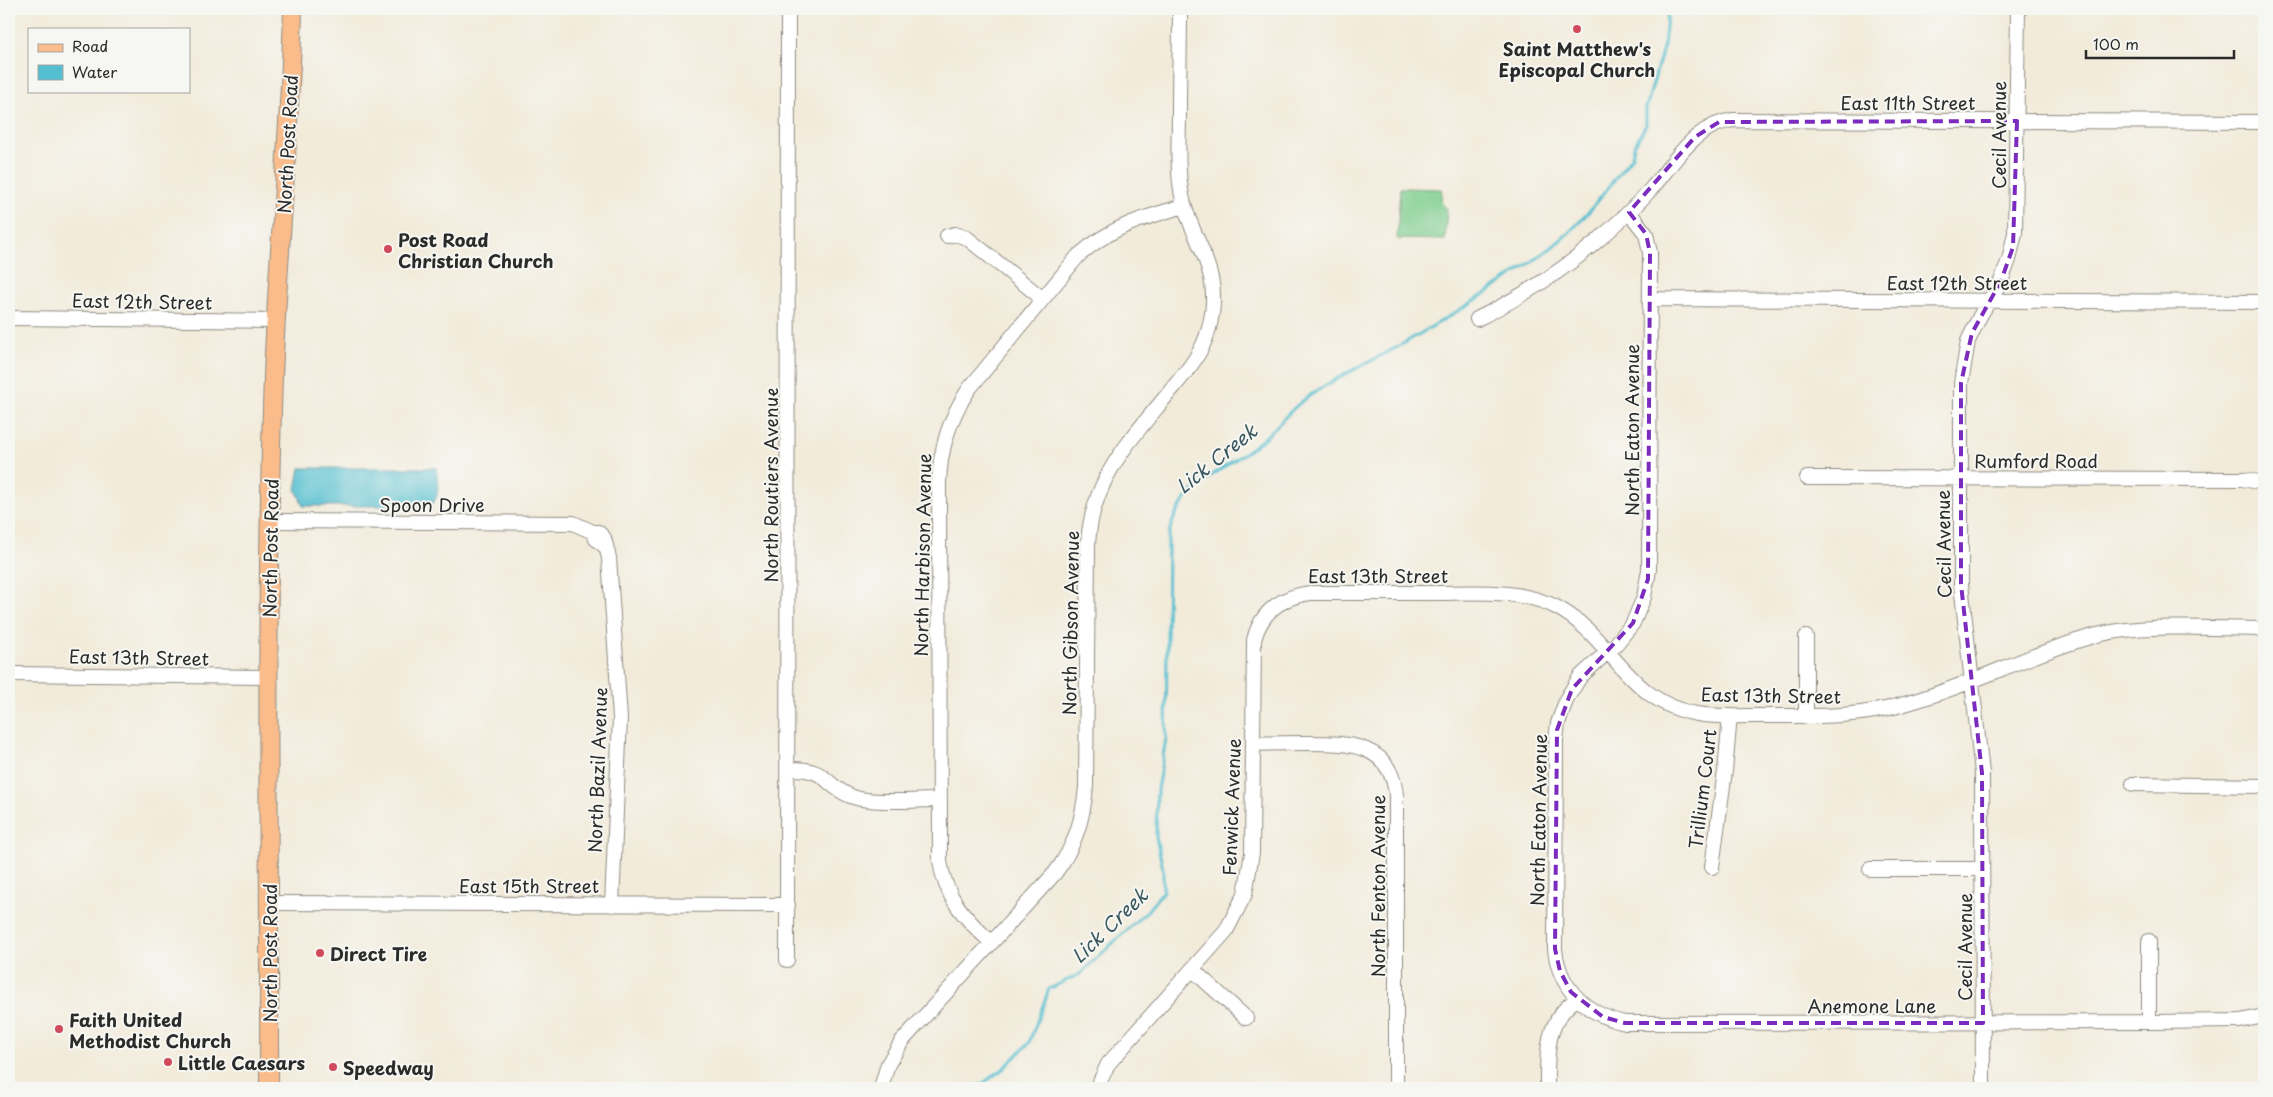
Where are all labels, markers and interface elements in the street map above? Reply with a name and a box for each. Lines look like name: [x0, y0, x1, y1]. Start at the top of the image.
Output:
marker: Saint Matthew's Episcopal Church: [1571, 23, 1583, 35]
legend: [28, 28, 190, 92]
scale bar: [2086, 28, 2233, 60]
text: 100 m: [2093, 32, 2139, 55]
text: Road: [72, 34, 108, 57]
place label: Saint Matthew's Episcopal Church: [1499, 35, 1655, 83]
text: Water: [72, 60, 117, 83]
street label: North Post Road: [270, 74, 304, 214]
street label: Cecil Avenue: [1985, 81, 2012, 189]
street label: East 11th Street: [1841, 89, 1975, 116]
place label: Post Road Christian Church: [398, 226, 554, 274]
marker: Post Road Christian Church: [382, 243, 394, 255]
street label: East 12th Street: [1887, 269, 2027, 296]
street label: East 12th Street: [72, 286, 212, 316]
street label: North Eaton Avenue: [1618, 344, 1645, 516]
street label: North Routiers Avenue: [757, 387, 784, 582]
water label: Lick Creek: [1169, 416, 1264, 499]
street label: Rumford Road: [1974, 447, 2098, 474]
street label: North Harbison Avenue: [907, 453, 937, 657]
street label: North Post Road: [255, 478, 285, 618]
street label: Cecil Avenue: [1929, 489, 1957, 598]
street label: Spoon Drive: [379, 491, 485, 518]
street label: North Gibson Avenue: [1055, 530, 1085, 716]
street label: East 13th Street: [1308, 562, 1448, 589]
street label: East 13th Street: [69, 642, 209, 672]
street label: East 13th Street: [1701, 680, 1841, 710]
street label: North Bazil Avenue: [581, 687, 613, 853]
street label: Trillium Court: [1681, 728, 1723, 850]
street label: North Eaton Avenue: [1523, 733, 1553, 906]
street label: Fenwick Avenue: [1215, 738, 1247, 876]
street label: North Fenton Avenue: [1364, 795, 1391, 977]
street label: East 15th Street: [459, 872, 599, 899]
water label: Lick Creek: [1064, 880, 1155, 969]
street label: North Post Road: [256, 883, 283, 1023]
street label: Cecil Avenue: [1951, 893, 1978, 1001]
place label: Direct Tire: [330, 940, 427, 967]
marker: Direct Tire: [314, 947, 326, 959]
street label: Anemone Lane: [1807, 992, 1937, 1019]
place label: Faith United Methodist Church: [69, 1006, 231, 1054]
marker: Faith United Methodist Church: [53, 1023, 65, 1035]
place label: Little Caesars: [178, 1049, 306, 1076]
place label: Speedway: [343, 1054, 434, 1081]
marker: Little Caesars: [162, 1056, 174, 1068]
marker: Speedway: [327, 1061, 339, 1073]

